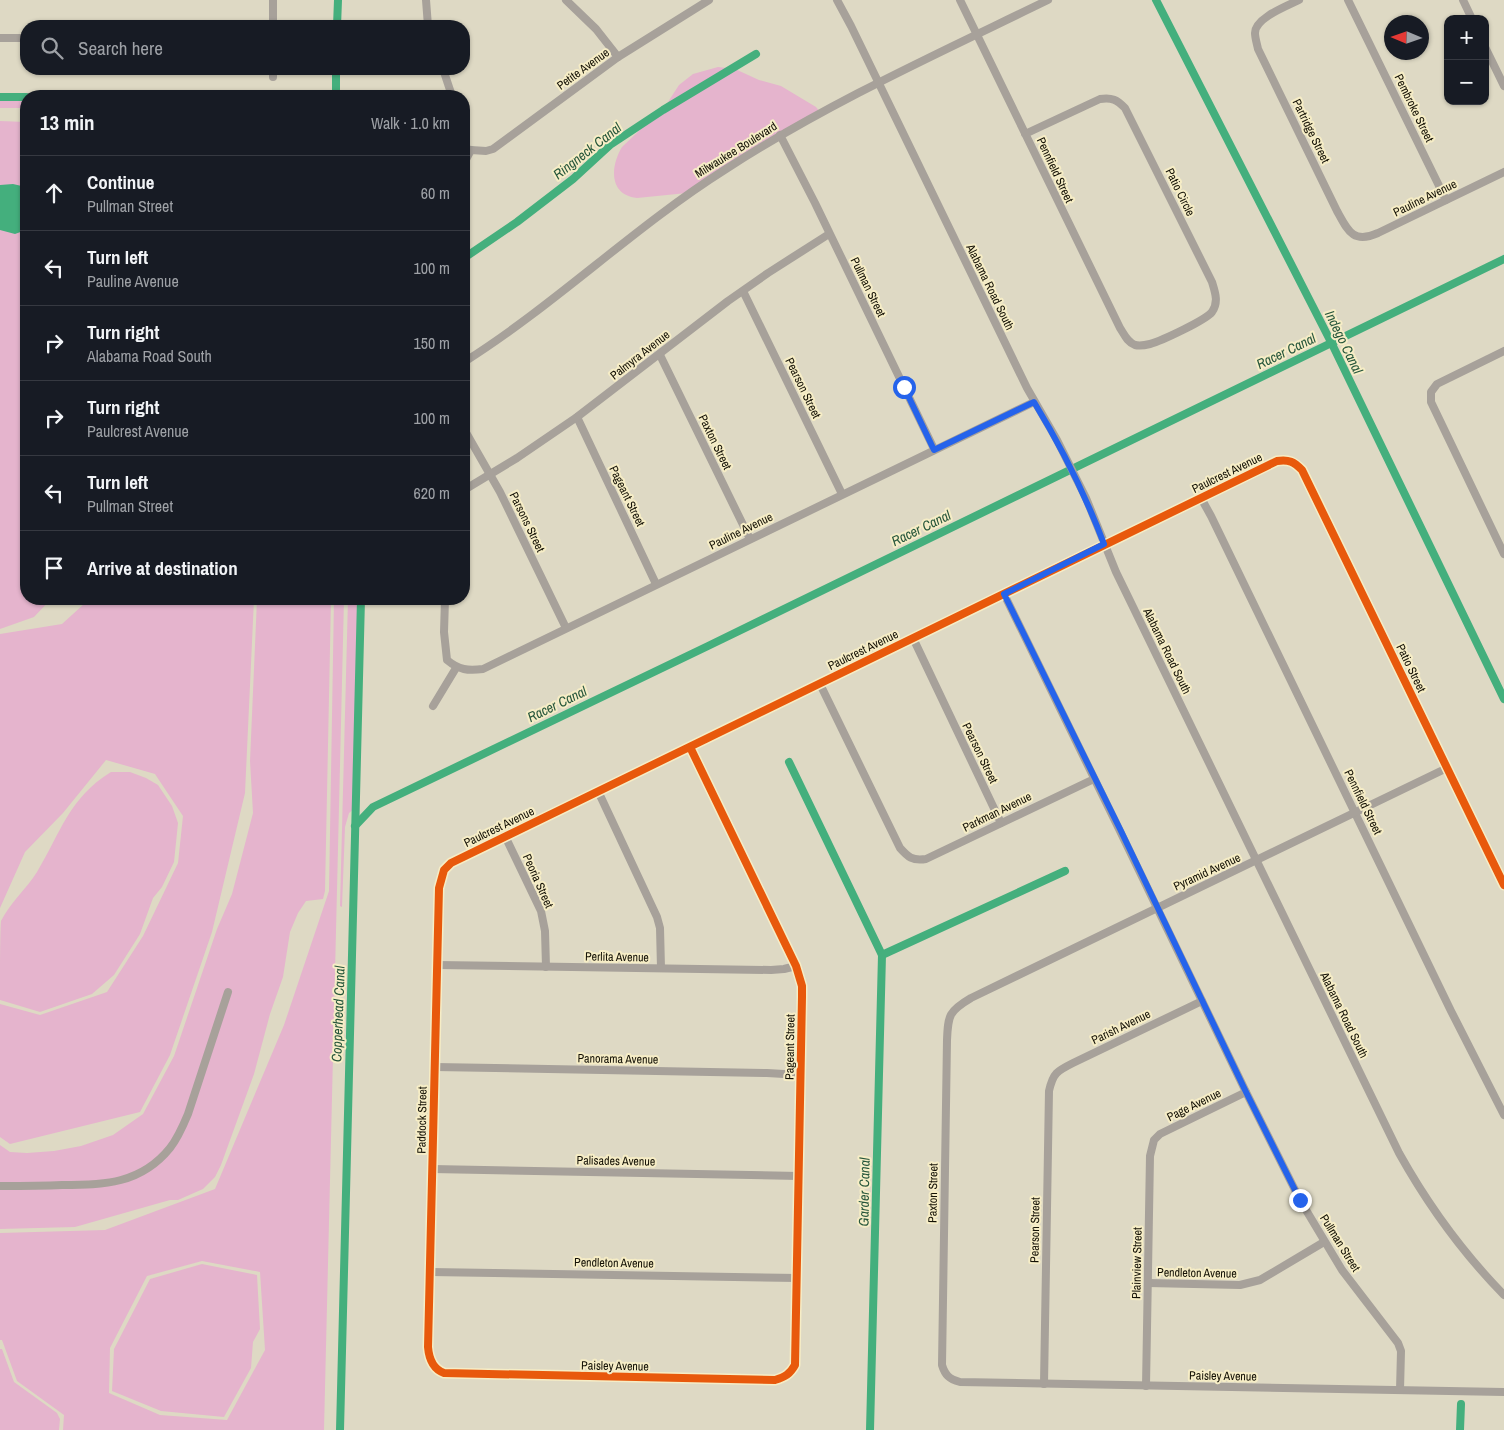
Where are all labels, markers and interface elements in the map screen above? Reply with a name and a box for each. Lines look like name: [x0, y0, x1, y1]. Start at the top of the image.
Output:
north arrow: [1384, 15, 1429, 60]
map controls: [1444, 15, 1489, 105]
button: +: [1444, 15, 1489, 60]
search box: [20, 20, 470, 75]
icon: search: [38, 34, 66, 62]
text: Search here: [78, 35, 163, 61]
street label: Petite Avenue: [554, 45, 612, 93]
button: −: [1444, 60, 1489, 105]
street label: Pembroke Street: [1391, 71, 1437, 145]
street label: Partridge Street: [1289, 96, 1334, 166]
text: 13 min: [40, 108, 95, 137]
text: Walk · 1.0 km: [371, 112, 450, 134]
water label: Ringneck Canal: [549, 118, 625, 183]
street label: Milwaukee Boulevard: [692, 118, 780, 182]
street label: Pennfield Street: [1033, 135, 1077, 206]
street label: Patio Circle: [1162, 165, 1198, 219]
text: Continue: [87, 169, 155, 195]
street label: Pauline Avenue: [1391, 176, 1459, 220]
icon: ahead: [40, 179, 68, 207]
text: 60 m: [421, 182, 450, 204]
text: Pullman Street: [87, 195, 173, 217]
street label: Alabama Road South: [962, 241, 1018, 333]
text: Turn left: [87, 244, 148, 270]
icon: left: [40, 254, 68, 282]
street label: Pullman Street: [847, 254, 889, 320]
text: 100 m: [414, 257, 450, 279]
text: Pauline Avenue: [87, 270, 179, 292]
water label: Indego Canal: [1321, 307, 1367, 377]
text: Turn right: [87, 319, 159, 345]
street label: Palmyra Avenue: [607, 327, 673, 383]
icon: right: [40, 329, 68, 357]
water label: Racer Canal: [1253, 329, 1319, 373]
text: 150 m: [414, 332, 450, 354]
text: Alabama Road South: [87, 345, 212, 367]
street label: Pearson Street: [781, 355, 825, 421]
route start: [893, 376, 916, 399]
text: Turn right: [87, 394, 159, 420]
icon: right: [40, 404, 68, 432]
text: 100 m: [414, 407, 450, 429]
street label: Paxton Street: [695, 412, 735, 473]
text: Paulcrest Avenue: [87, 420, 189, 442]
street label: Paulcrest Avenue: [1189, 449, 1265, 497]
street label: Pageant Street: [605, 463, 649, 529]
text: Turn left: [87, 469, 148, 495]
icon: left: [40, 479, 68, 507]
text: 620 m: [414, 482, 450, 504]
street label: Parsons Street: [506, 489, 549, 555]
text: Pullman Street: [87, 495, 173, 517]
water label: Racer Canal: [888, 506, 954, 550]
street label: Pauline Avenue: [707, 509, 775, 553]
icon: arrive: [40, 554, 68, 582]
text: Arrive at destination: [87, 555, 238, 581]
street label: Alabama Road South: [1139, 605, 1195, 697]
street label: Paulcrest Avenue: [825, 626, 901, 674]
street label: Patio Street: [1392, 641, 1430, 695]
water label: Racer Canal: [524, 682, 590, 726]
street label: Pearson Street: [958, 720, 1002, 786]
street label: Pennfield Street: [1340, 767, 1386, 837]
street label: Parkman Avenue: [960, 788, 1034, 836]
street label: Paulcrest Avenue: [461, 803, 537, 851]
street label: Pyramid Avenue: [1171, 850, 1243, 894]
street label: Peoria Street: [519, 851, 557, 911]
street label: Perlita Avenue: [585, 948, 649, 966]
water label: Copperhead Canal: [327, 965, 349, 1062]
street label: Alabama Road South: [1316, 969, 1372, 1061]
street label: Parish Avenue: [1089, 1006, 1153, 1048]
street label: Pageant Street: [781, 1014, 799, 1080]
street label: Panorama Avenue: [577, 1050, 659, 1068]
street label: Page Avenue: [1164, 1085, 1224, 1125]
street label: Paddock Street: [413, 1086, 431, 1154]
street label: Palisades Avenue: [577, 1152, 655, 1170]
water label: Garder Canal: [854, 1157, 874, 1227]
street label: Paxton Street: [924, 1163, 942, 1223]
route end: [1289, 1189, 1312, 1212]
street label: Pearson Street: [1026, 1197, 1044, 1263]
street label: Pullman Street: [1316, 1211, 1364, 1275]
street label: Plainview Street: [1128, 1227, 1146, 1299]
street label: Pendleton Avenue: [574, 1254, 654, 1272]
street label: Pendleton Avenue: [1157, 1264, 1237, 1282]
street label: Paisley Avenue: [581, 1357, 649, 1375]
street label: Paisley Avenue: [1189, 1367, 1257, 1385]

